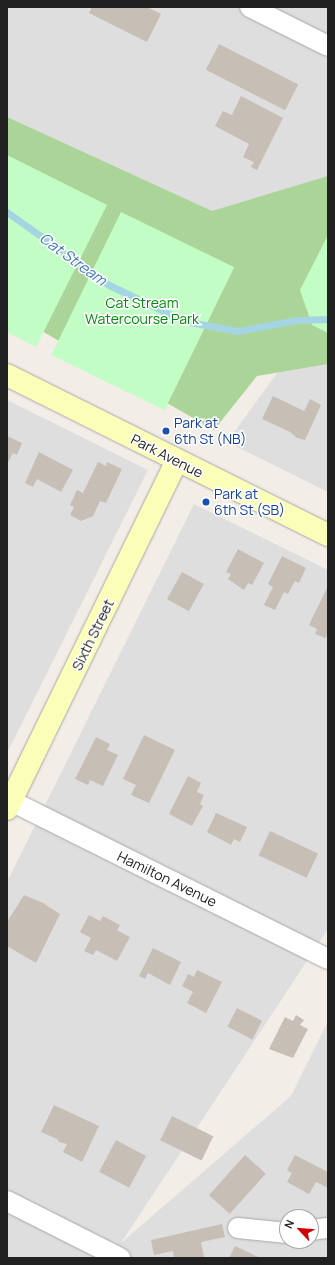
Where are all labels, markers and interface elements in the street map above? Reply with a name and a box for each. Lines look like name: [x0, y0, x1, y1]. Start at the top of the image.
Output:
water label: Cat Stream: [36, 229, 110, 289]
park label: Cat Stream Watercourse Park: [85, 295, 199, 328]
place label: Park at 6th St (NB): [174, 415, 247, 448]
marker: Park at 6th St (NB): [161, 426, 171, 436]
street label: Park Avenue: [128, 431, 206, 481]
place label: Park at 6th St (SB): [214, 486, 285, 518]
marker: Park at 6th St (SB): [201, 497, 211, 507]
street label: Sixth Street: [69, 597, 117, 673]
street label: Hamilton Avenue: [115, 848, 219, 910]
north arrow: [279, 1209, 319, 1249]
text: N: [280, 1217, 297, 1231]

